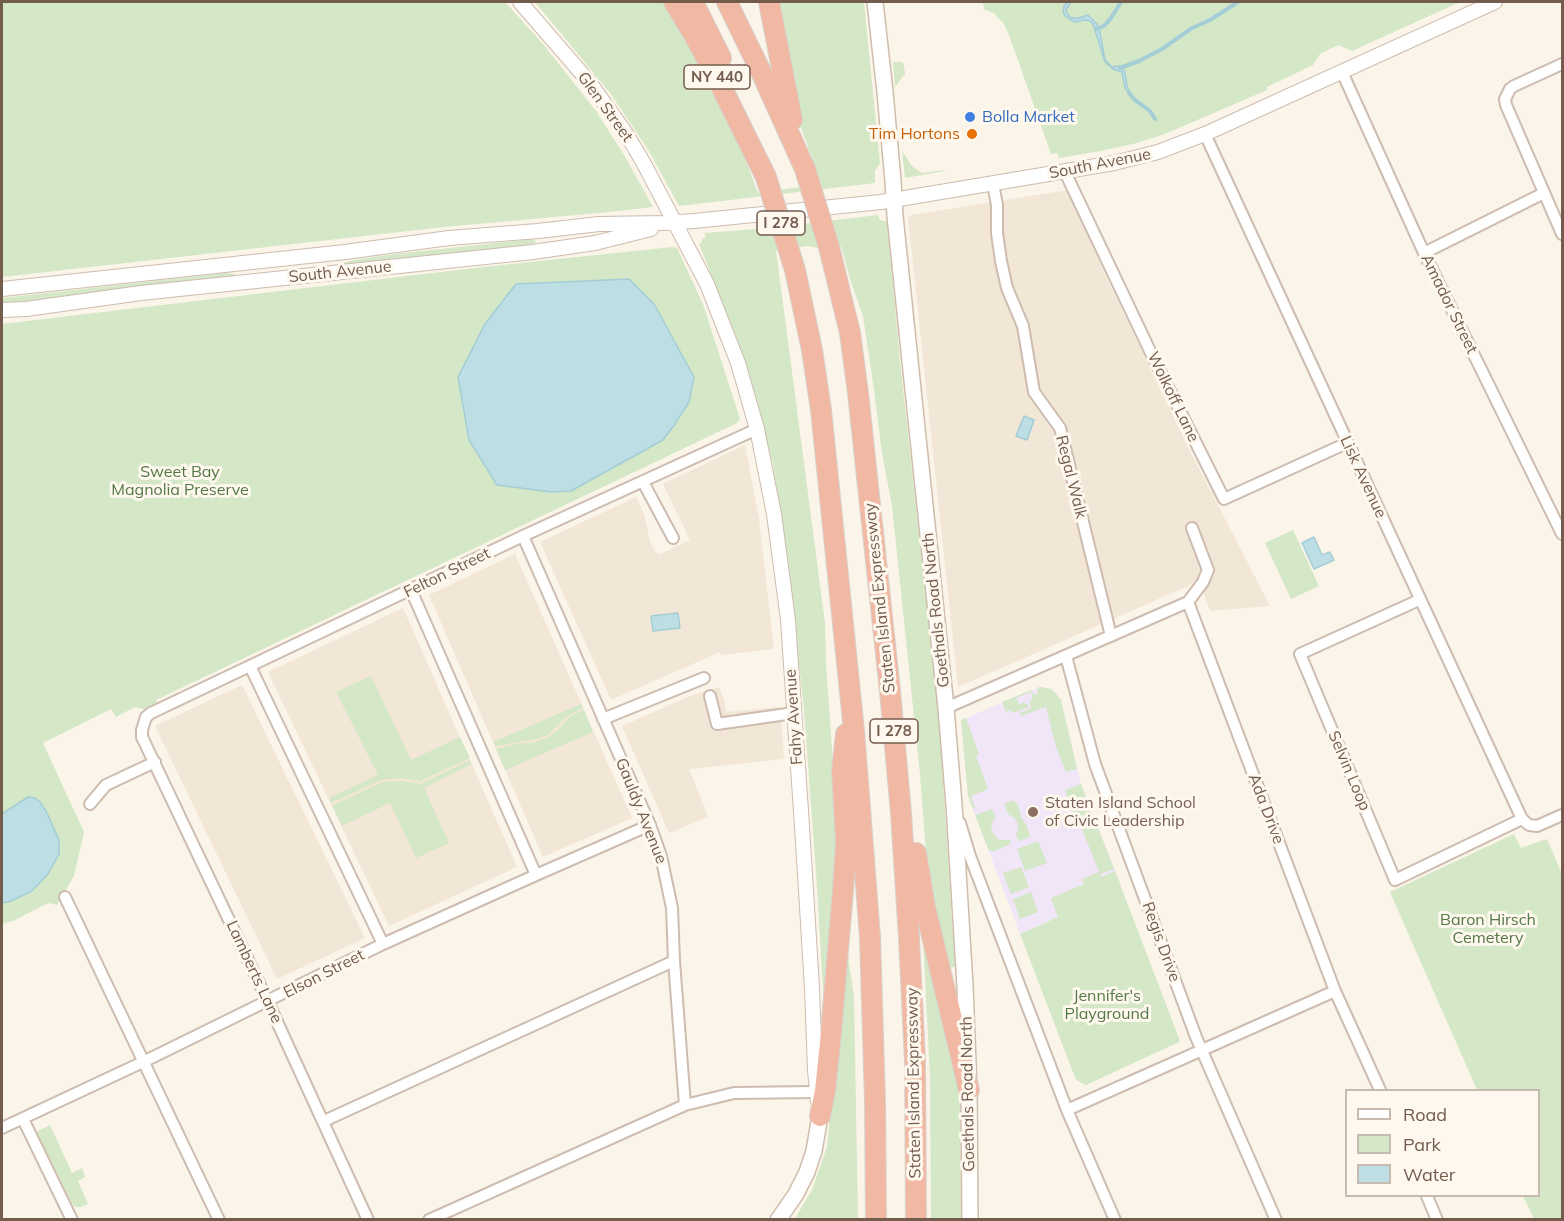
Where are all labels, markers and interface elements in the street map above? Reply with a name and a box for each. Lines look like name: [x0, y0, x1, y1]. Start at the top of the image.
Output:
road number: NY 440: [684, 65, 750, 89]
street label: Glen Street: [573, 68, 637, 146]
place label: Bolla Market: [982, 107, 1075, 127]
marker: Bolla Market: [963, 110, 977, 124]
place label: Tim Hortons: [869, 124, 960, 144]
marker: Tim Hortons: [965, 127, 979, 141]
street label: South Avenue: [1048, 145, 1152, 183]
road number: I 278: [757, 211, 805, 235]
street label: Amador Street: [1417, 251, 1481, 357]
street label: South Avenue: [288, 257, 392, 287]
street label: Wolkoff Lane: [1143, 349, 1203, 445]
street label: Regal Walk: [1051, 433, 1091, 521]
street label: Lisk Avenue: [1336, 433, 1390, 521]
park label: Sweet Bay Magnolia Preserve: [111, 462, 249, 500]
street label: Staten Island Expressway: [860, 502, 900, 694]
street label: Goethals Road North: [918, 532, 954, 688]
street label: Felton Street: [401, 544, 493, 602]
street label: Fahy Avenue: [781, 668, 807, 766]
road number: I 278: [870, 719, 918, 743]
street label: Selvin Loop: [1324, 728, 1374, 814]
street label: Gauldy Avenue: [611, 755, 671, 867]
street label: Ada Drive: [1244, 771, 1288, 847]
place label: Staten Island School of Civic Leadership: [1045, 793, 1196, 831]
marker: Staten Island School of Civic Leadership: [1026, 805, 1040, 819]
street label: Regis Drive: [1138, 899, 1184, 985]
park label: Baron Hirsch Cemetery: [1440, 910, 1536, 948]
street label: Lamberts Lane: [222, 918, 286, 1026]
street label: Elson Street: [280, 945, 368, 1003]
park label: Jennifer's Playground: [1065, 986, 1149, 1024]
street label: Staten Island Expressway: [903, 987, 925, 1179]
street label: Goethals Road North: [957, 1016, 979, 1172]
legend: [1345, 1089, 1540, 1197]
text: Road: [1403, 1103, 1447, 1126]
text: Park: [1403, 1133, 1441, 1156]
text: Water: [1403, 1163, 1455, 1186]

